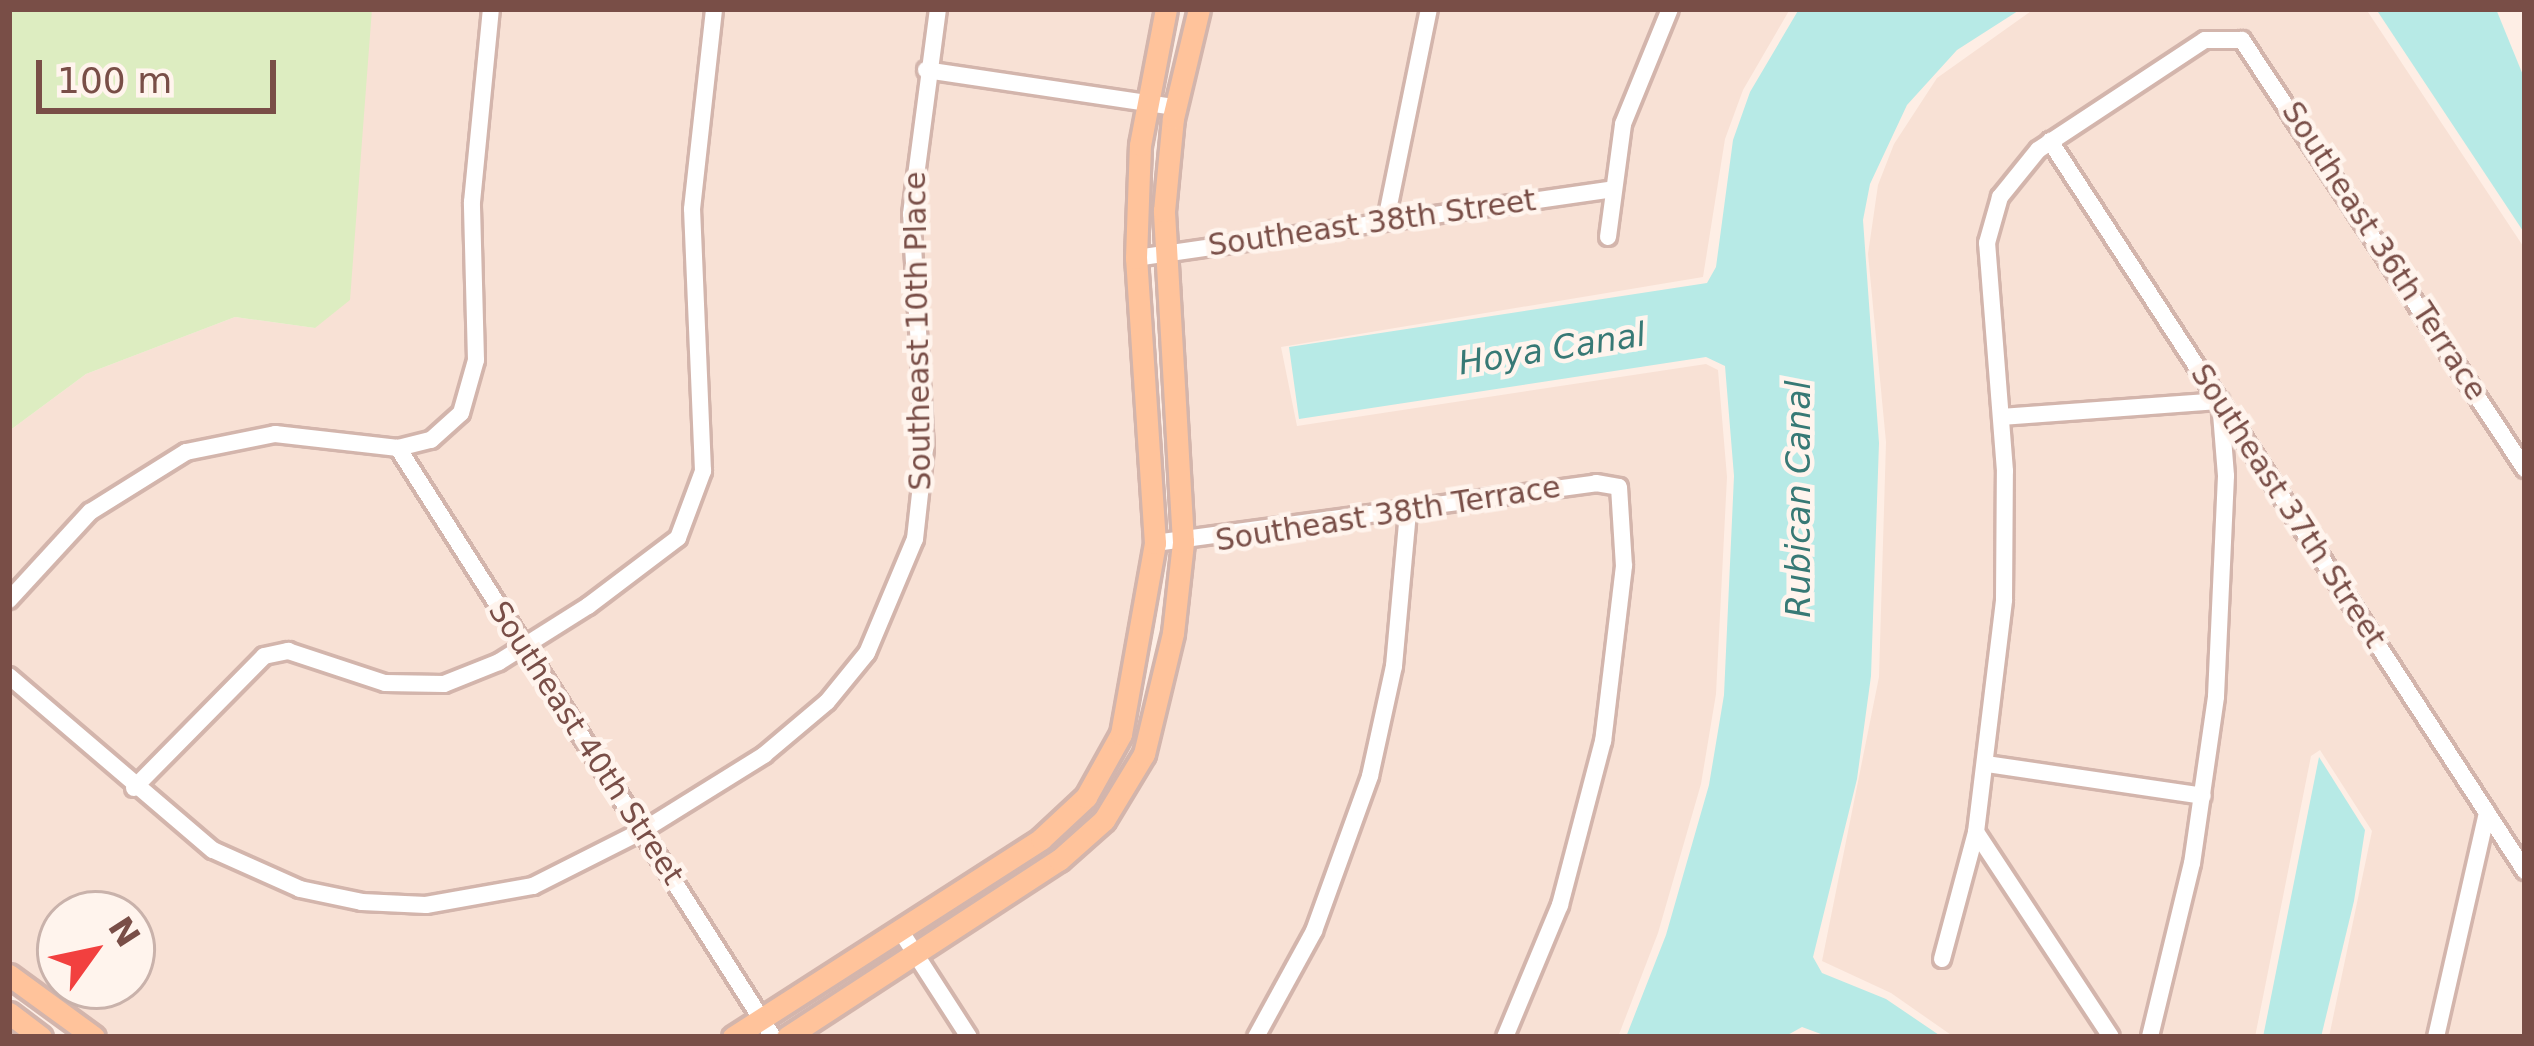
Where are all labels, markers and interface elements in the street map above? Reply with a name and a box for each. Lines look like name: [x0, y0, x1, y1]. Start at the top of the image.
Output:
scale bar: [42, 36, 282, 110]
text: 100 m: [57, 60, 172, 101]
street label: Southeast 36th Terrace: [2274, 95, 2494, 407]
street label: Southeast 10th Place: [897, 171, 939, 491]
street label: Southeast 38th Street: [1206, 182, 1538, 264]
water label: Hoya Canal: [1456, 315, 1648, 383]
street label: Southeast 37th Street: [2183, 358, 2393, 654]
water label: Rubican Canal: [1779, 380, 1819, 618]
street label: Southeast 38th Terrace: [1213, 469, 1563, 559]
street label: Southeast 40th Street: [481, 595, 691, 891]
north arrow: [36, 890, 156, 1010]
text: N: [100, 910, 148, 954]

